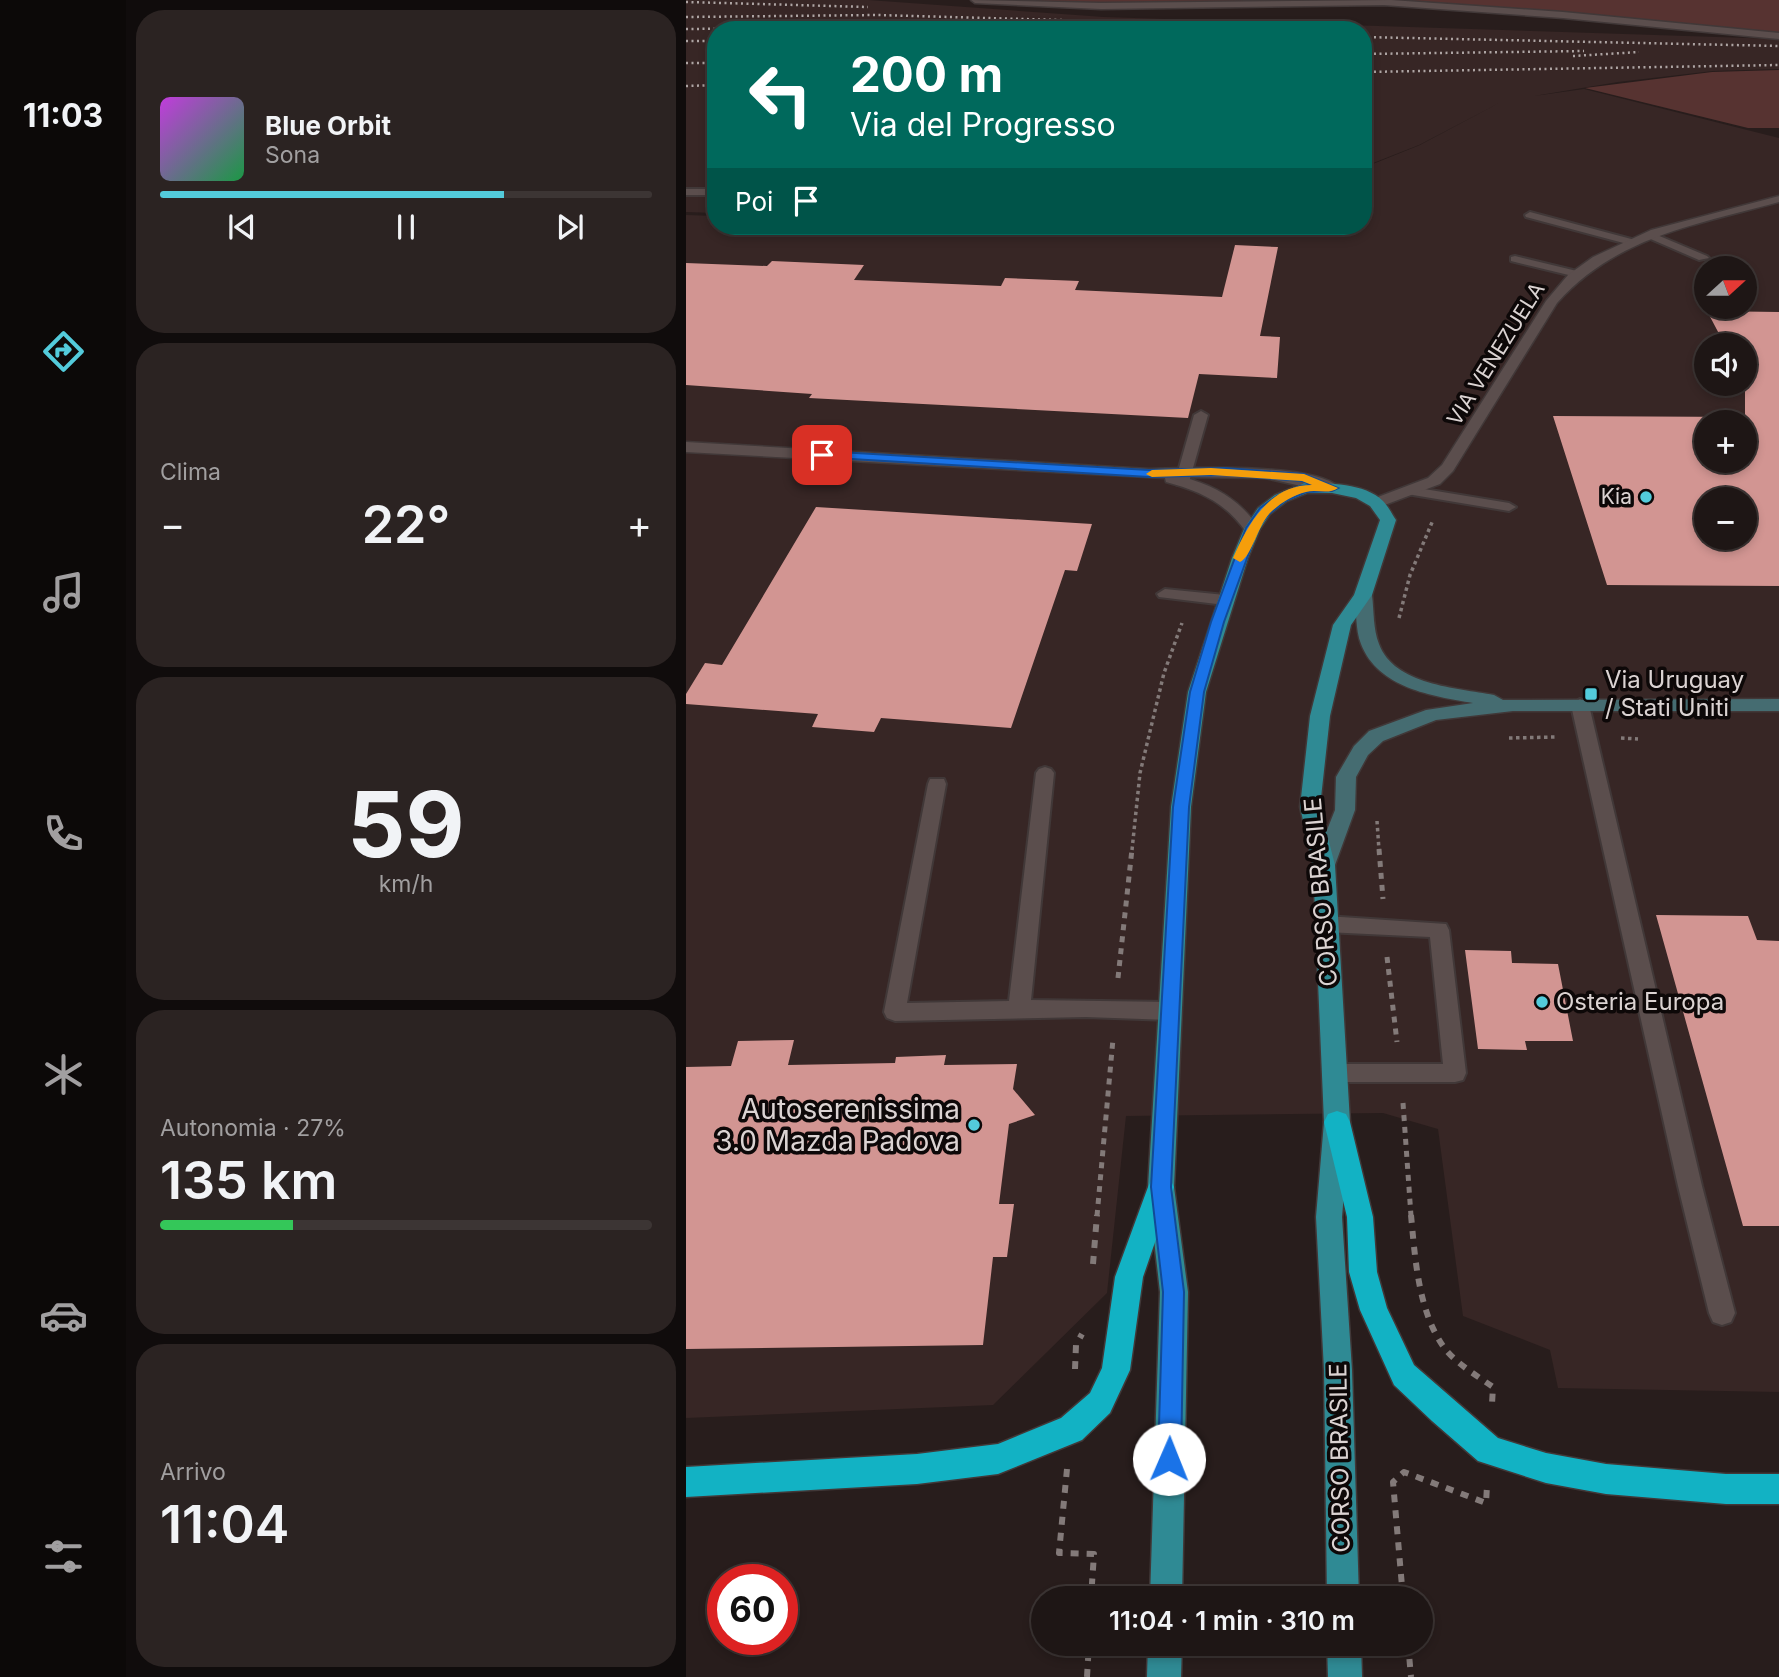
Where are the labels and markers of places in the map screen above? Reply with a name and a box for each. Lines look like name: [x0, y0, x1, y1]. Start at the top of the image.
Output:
pin: [792, 425, 852, 485]
place label: Kia: [1601, 484, 1632, 509]
marker: Kia: [1638, 489, 1654, 505]
place label: Via Uruguay / Stati Uniti: [1605, 665, 1744, 722]
marker: Via Uruguay / Stati Uniti: [1583, 686, 1599, 702]
place label: Osteria Europa: [1556, 987, 1724, 1016]
marker: Osteria Europa: [1534, 994, 1550, 1010]
place label: Autoserenissima 3.0 Mazda Padova: [715, 1092, 960, 1158]
marker: Autoserenissima 3.0 Mazda Padova: [966, 1117, 982, 1133]

